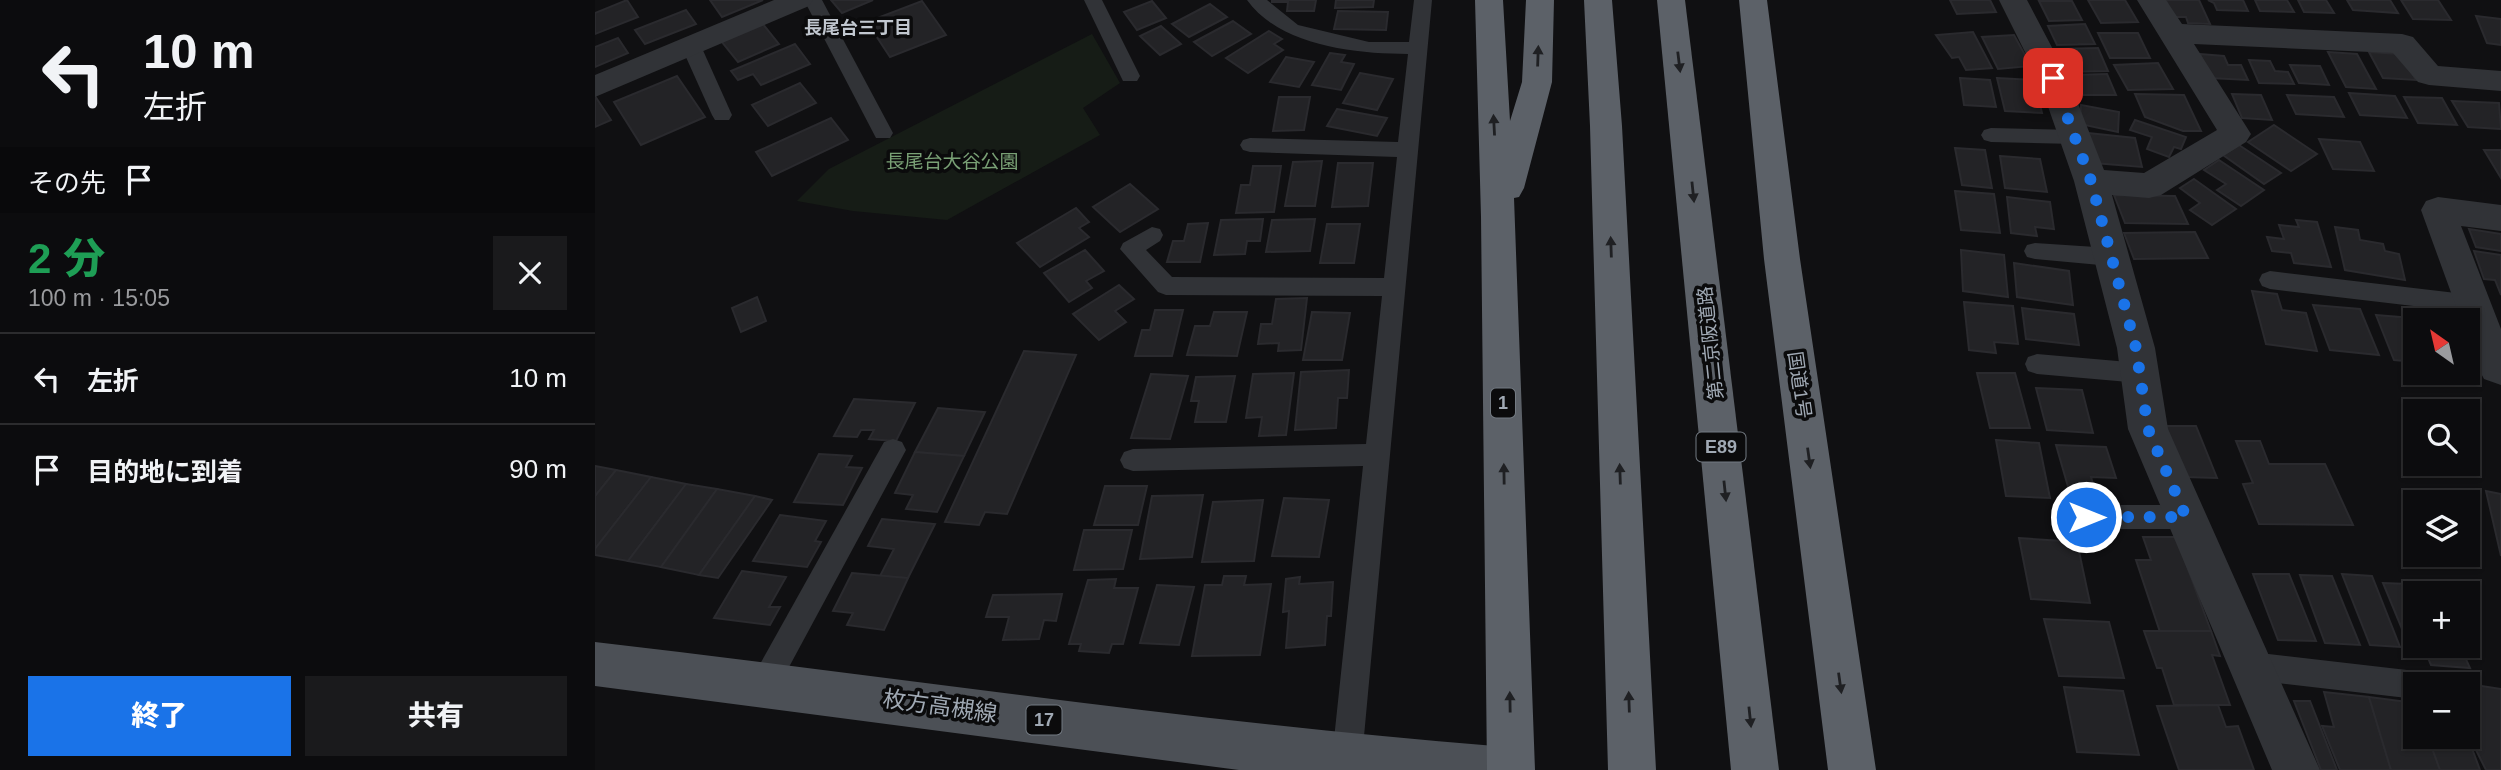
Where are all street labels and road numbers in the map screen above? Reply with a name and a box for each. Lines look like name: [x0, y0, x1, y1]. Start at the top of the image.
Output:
street label: 第二京阪道路: [1694, 285, 1727, 401]
street label: 国道1号: [1784, 350, 1815, 420]
road number: 1: [1491, 388, 1515, 418]
road number: E89: [1697, 432, 1745, 462]
street label: 枚方高槻線: [881, 685, 999, 727]
road number: 17: [1027, 706, 1061, 734]

